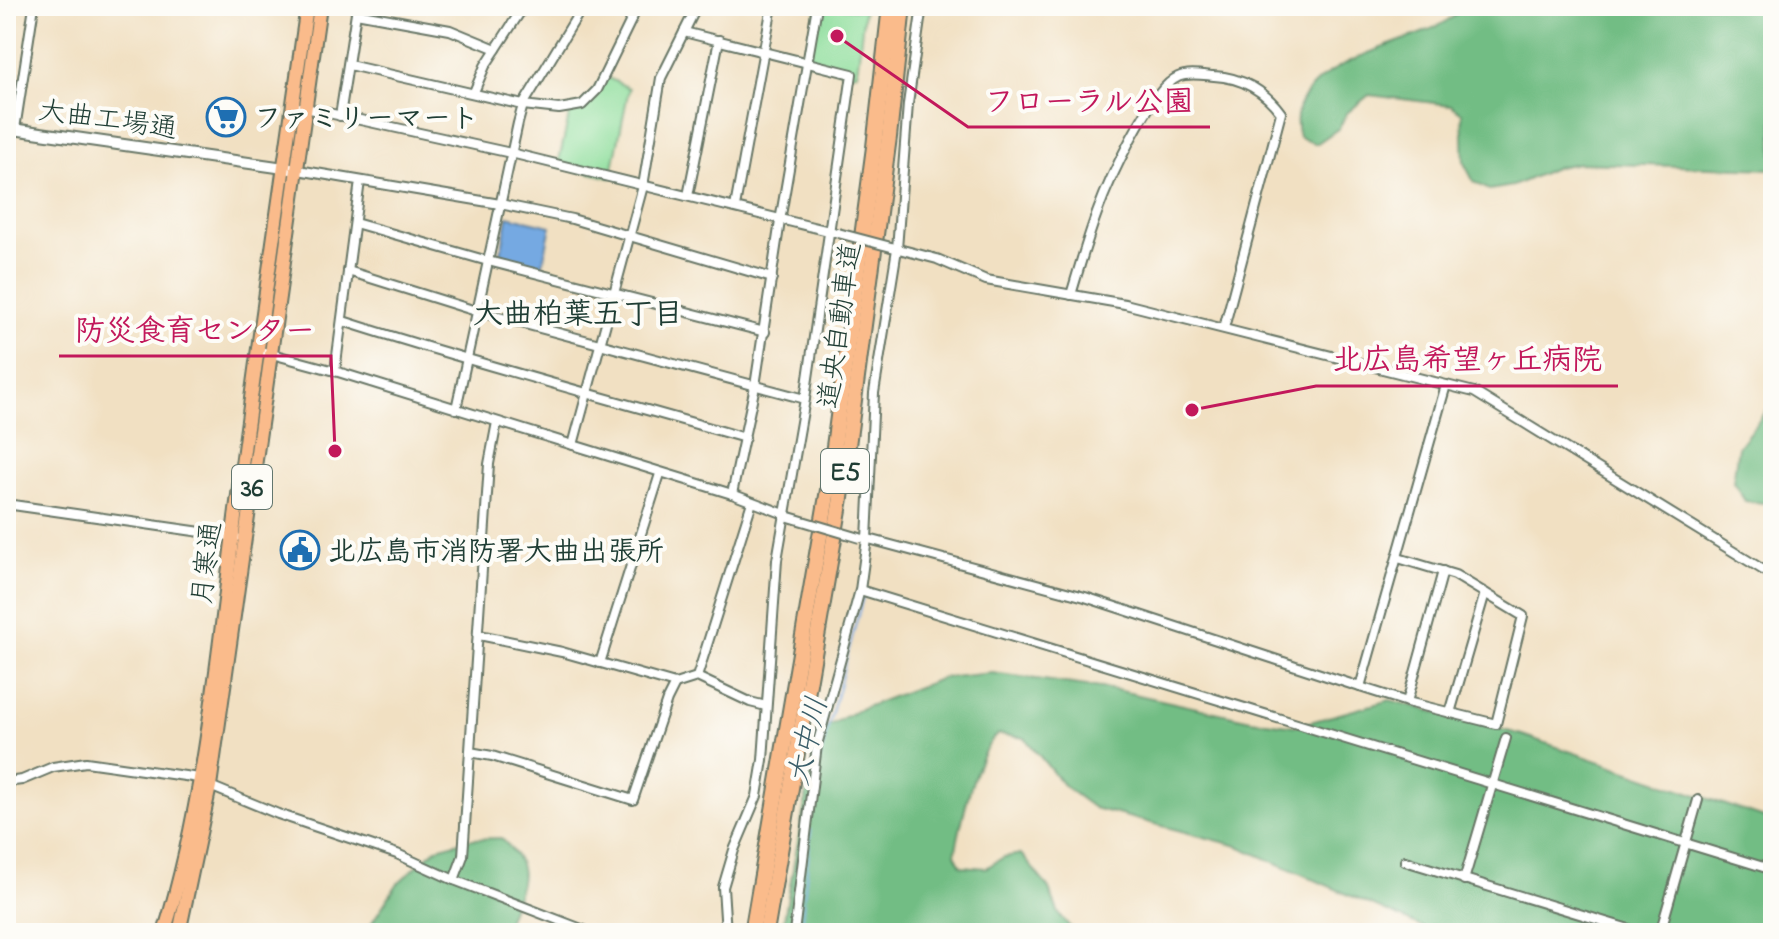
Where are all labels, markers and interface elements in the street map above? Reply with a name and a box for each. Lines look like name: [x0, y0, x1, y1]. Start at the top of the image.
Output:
callout: フローラル公園: [968, 73, 1210, 127]
text: フローラル公園: [985, 82, 1193, 126]
street label: 大曲工場通: [35, 91, 180, 152]
supermarket icon: ファミリーマート: [205, 96, 247, 138]
place label: ファミリーマート: [254, 100, 479, 141]
street label: 道央自動車道: [809, 239, 873, 412]
district label: 大曲柏葉五丁目: [473, 294, 683, 338]
callout: 防災食育センター: [59, 302, 331, 356]
text: 防災食育センター: [75, 311, 315, 355]
callout: 北広島希望ヶ丘病院: [1316, 332, 1618, 386]
text: 北広島希望ヶ丘病院: [1332, 340, 1602, 384]
road number: E5: [821, 449, 869, 493]
road number: 36: [232, 465, 272, 509]
street label: 月寒通: [183, 519, 234, 608]
public building icon: 北広島市消防署大曲出張所: [279, 529, 321, 571]
place label: 北広島市消防署大曲出張所: [328, 533, 664, 574]
water label: 大中川: [778, 693, 841, 790]

